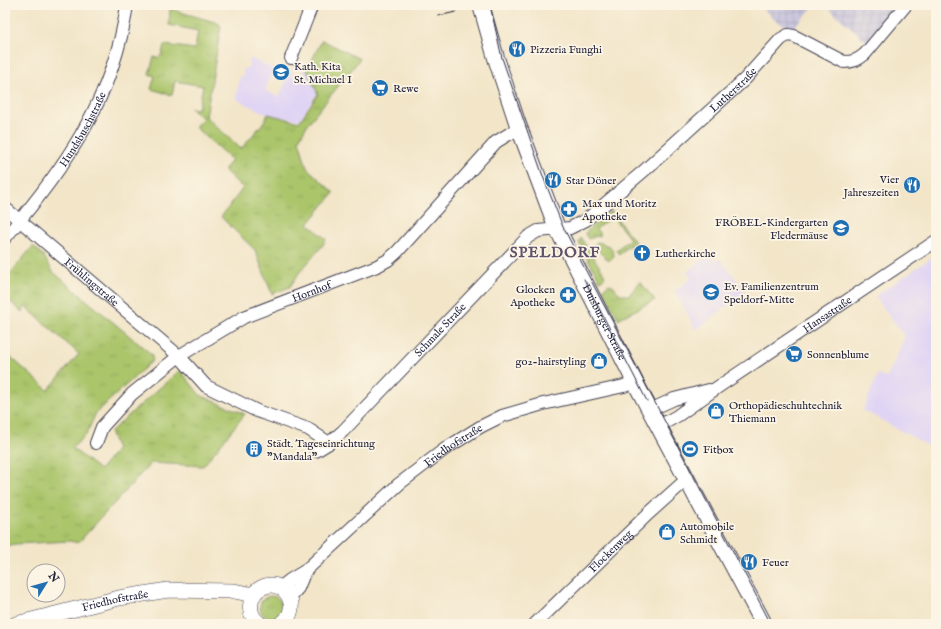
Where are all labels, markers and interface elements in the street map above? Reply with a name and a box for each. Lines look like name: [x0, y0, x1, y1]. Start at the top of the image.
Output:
restaurant icon: Pizzeria Funghi: [507, 39, 527, 59]
place label: Pizzeria Funghi: [530, 43, 602, 57]
place label: Kath. Kita St. Michael I: [294, 60, 352, 87]
school or university icon: Kath. Kita St. Michael I: [271, 62, 291, 82]
street label: Lutherstraße: [707, 65, 760, 116]
supermarket icon: Rewe: [370, 78, 390, 98]
place label: Rewe: [393, 82, 419, 96]
street label: Hundsbuschstraße: [57, 90, 110, 170]
restaurant icon: Star Döner: [543, 170, 563, 190]
place label: Vier Jahreszeiten: [842, 173, 899, 200]
place label: Star Döner: [566, 174, 616, 188]
restaurant icon: Vier Jahreszeiten: [902, 175, 922, 195]
place label: Max und Moritz Apotheke: [581, 197, 657, 224]
pharmacy icon: Max und Moritz Apotheke: [559, 199, 579, 219]
place label: FRÖBEL-Kindergarten Fledermäuse: [715, 216, 828, 243]
school or university icon: FRÖBEL-Kindergarten Fledermäuse: [831, 218, 851, 238]
district label: SPELDORF: [510, 243, 600, 262]
church icon: Lutherkirche: [632, 243, 652, 263]
place label: Lutherkirche: [655, 247, 716, 261]
street label: Frühlingstraße: [61, 255, 121, 310]
street label: Hornhof: [290, 278, 335, 306]
place label: Ev. Familienzentrum Speldorf-Mitte: [724, 280, 819, 307]
street label: Duisburger Straße: [579, 282, 629, 363]
school or university icon: Ev. Familienzentrum Speldorf-Mitte: [701, 282, 721, 302]
place label: Glocken Apotheke: [509, 283, 555, 310]
pharmacy icon: Glocken Apotheke: [558, 285, 578, 305]
street label: Hansastraße: [800, 293, 855, 336]
street label: Schmale Straße: [412, 300, 469, 360]
supermarket icon: Sonnenblume: [784, 344, 804, 364]
place label: Sonnenblume: [807, 348, 869, 362]
shop icon: go2-hairstyling: [589, 351, 609, 371]
place label: go2-hairstyling: [516, 355, 587, 369]
place label: Orthopädieschuhtechnik Thiemann: [729, 399, 842, 426]
shop icon: Orthopädieschuhtechnik Thiemann: [706, 401, 726, 421]
street label: Friedhofstraße: [421, 421, 485, 471]
place label: Städt. Tageseinrichtung "Mandala": [267, 437, 376, 464]
building icon: Städt. Tageseinrichtung "Mandala": [244, 439, 264, 459]
sports icon: Fitbox: [680, 439, 700, 459]
place label: Fitbox: [703, 443, 734, 457]
place label: Automobile Schmidt: [679, 520, 734, 547]
shop icon: Automobile Schmidt: [657, 522, 677, 542]
street label: Flockenweg: [586, 526, 636, 576]
restaurant icon: Feuer: [739, 552, 759, 572]
place label: Feuer: [762, 556, 789, 570]
north arrow: [26, 563, 66, 603]
text: N: [44, 569, 62, 586]
street label: Friedhofstraße: [81, 587, 149, 615]

